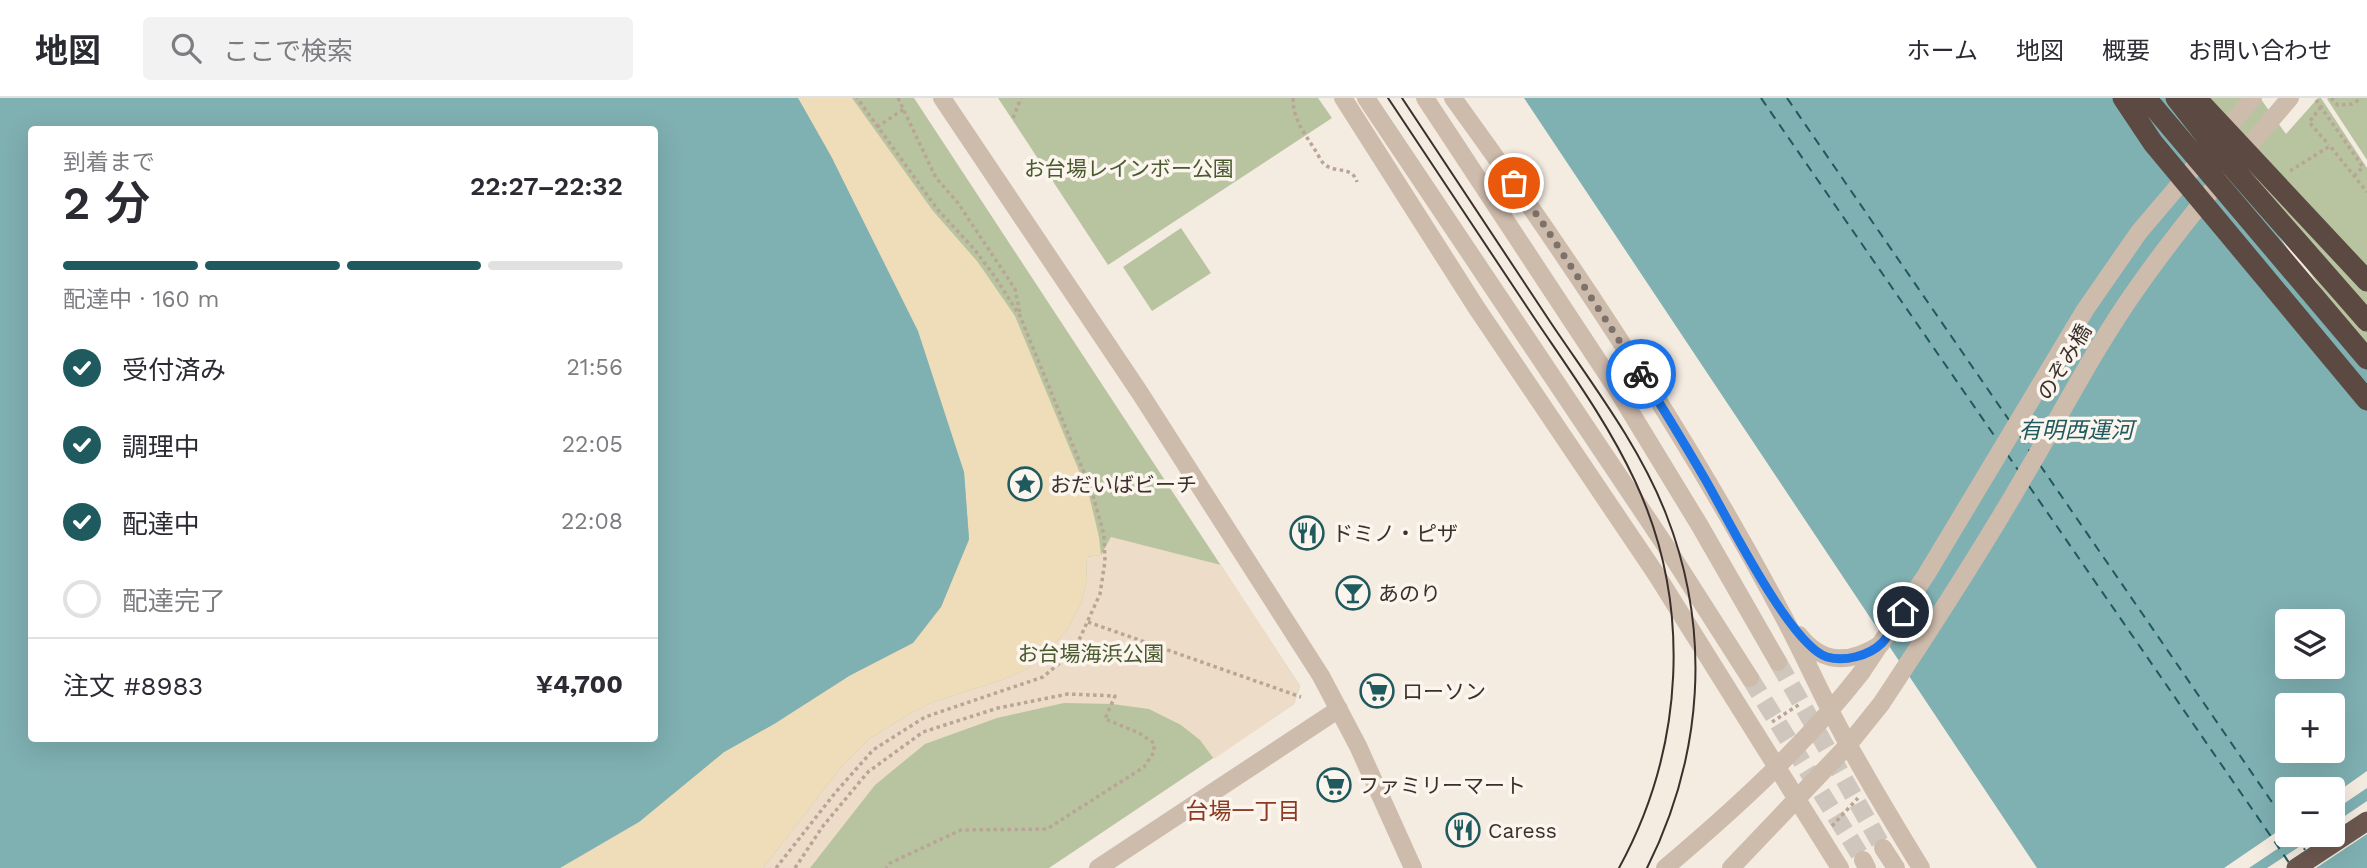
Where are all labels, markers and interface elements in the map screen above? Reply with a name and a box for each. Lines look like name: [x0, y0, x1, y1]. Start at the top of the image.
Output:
search box: [143, 17, 633, 80]
icon: search: [167, 29, 205, 67]
text: 地図: [35, 31, 101, 70]
text: ここで検索: [223, 36, 353, 66]
text: ホーム: [1907, 37, 1978, 65]
text: 地図: [2016, 37, 2064, 65]
text: 概要: [2102, 37, 2150, 65]
text: お問い合わせ: [2188, 37, 2332, 65]
text: 到着まで: [63, 149, 155, 176]
pin: [1484, 153, 1544, 213]
park label: お台場レインボー公園: [1024, 156, 1234, 181]
icon: bag: [1495, 164, 1533, 202]
text: 22:27–22:32: [470, 171, 623, 201]
text: 2 分: [63, 176, 150, 230]
text: 配達中 · 160 m: [63, 286, 219, 313]
street label: のぞみ橋: [2032, 320, 2096, 404]
courier: [1606, 339, 1676, 409]
icon: check: [63, 349, 101, 387]
text: 21:56: [566, 354, 623, 381]
text: 受付済み: [122, 355, 226, 385]
icon: bike: [1622, 355, 1660, 393]
water label: 有明西運河: [2019, 417, 2138, 444]
icon: check: [63, 426, 101, 464]
text: 22:05: [562, 431, 623, 458]
text: 調理中: [122, 432, 200, 462]
place icon: おだいばビーチ: [1006, 465, 1044, 503]
place label: おだいばビーチ: [1050, 472, 1197, 497]
icon: check: [63, 503, 101, 541]
text: 22:08: [561, 508, 623, 535]
text: 配達中: [122, 509, 200, 539]
restaurant icon: ドミノ・ピザ: [1288, 514, 1326, 552]
place label: ドミノ・ピザ: [1332, 521, 1458, 546]
bar icon: あのり: [1334, 574, 1372, 612]
place label: あのり: [1378, 581, 1441, 606]
pin: [1873, 582, 1933, 642]
text: 配達完了: [122, 586, 226, 616]
icon: home: [1884, 593, 1922, 631]
map controls: [2275, 609, 2345, 847]
button: layers: [2275, 609, 2345, 679]
park label: お台場海浜公園: [1018, 641, 1165, 666]
text: ¥4,700: [536, 669, 623, 699]
text: 注文 #8983: [63, 671, 203, 701]
supermarket icon: ローソン: [1358, 672, 1396, 710]
place label: ローソン: [1402, 679, 1486, 704]
button: +: [2275, 693, 2345, 763]
supermarket icon: ファミリーマート: [1315, 766, 1353, 804]
place label: ファミリーマート: [1358, 773, 1526, 798]
button: −: [2275, 777, 2345, 847]
district label: 台場一丁目: [1186, 798, 1301, 825]
restaurant icon: Caress: [1444, 811, 1482, 849]
place label: Caress: [1488, 818, 1557, 843]

